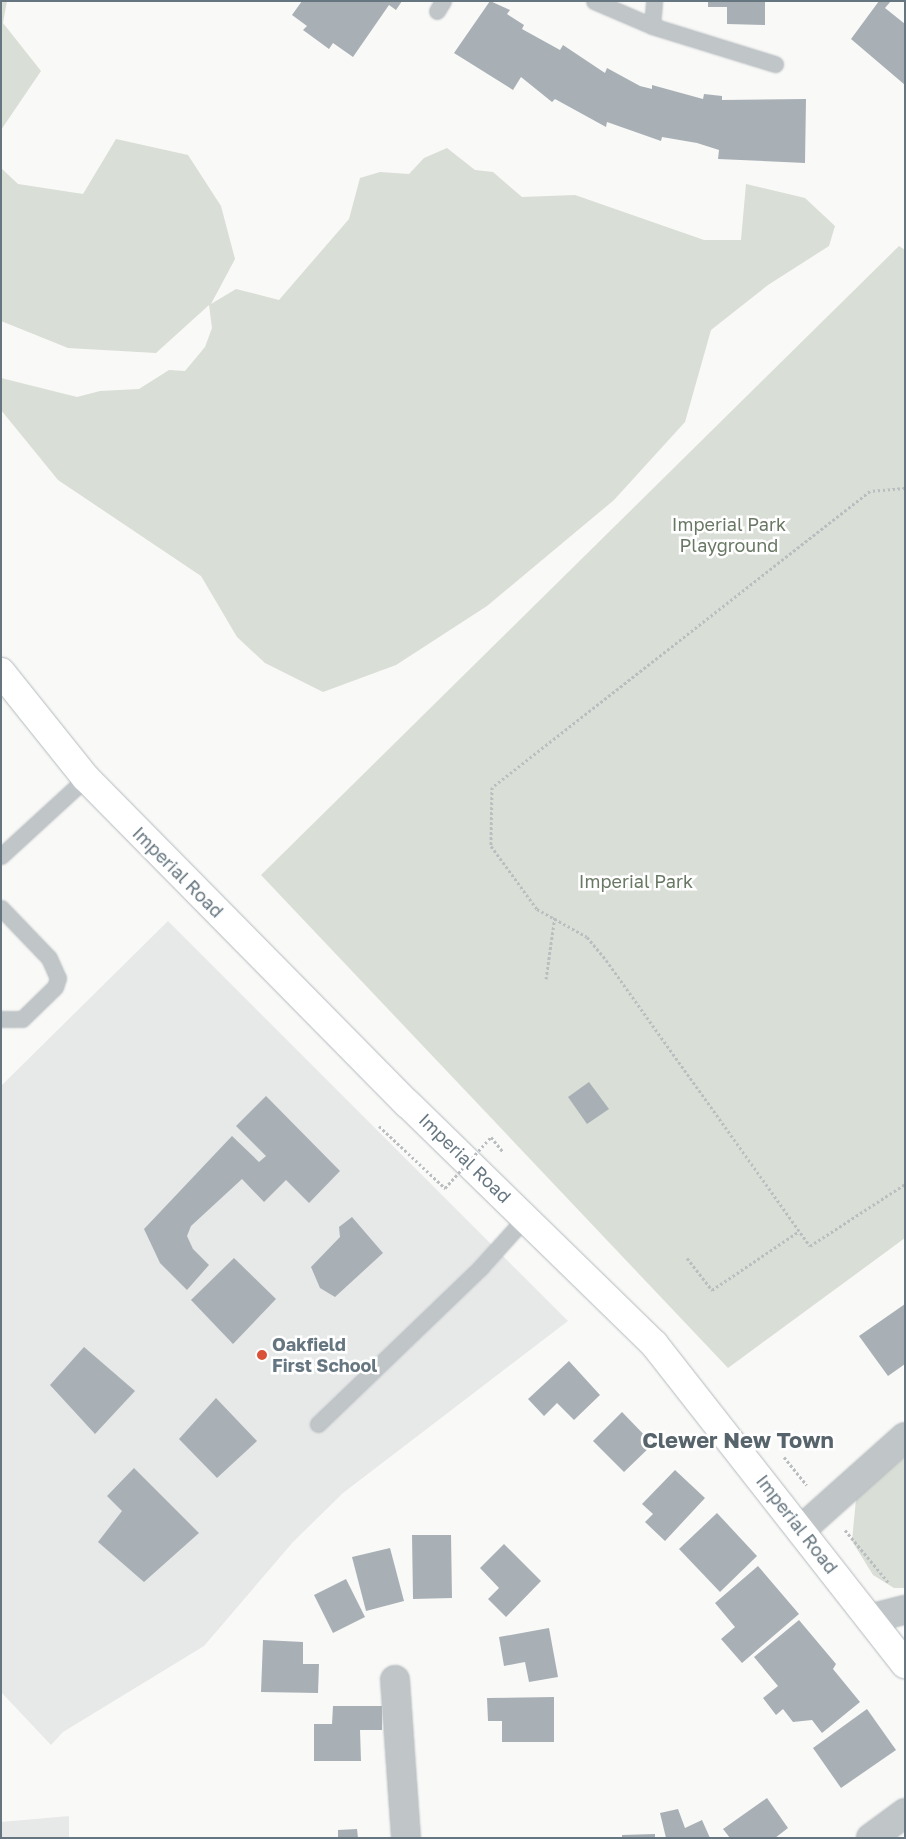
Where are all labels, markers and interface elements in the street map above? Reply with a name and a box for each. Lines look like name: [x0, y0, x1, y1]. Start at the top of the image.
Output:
park label: Imperial Park Playground: [672, 514, 786, 556]
street label: Imperial Road: [128, 822, 228, 922]
park label: Imperial Park: [579, 870, 693, 892]
street label: Imperial Road: [415, 1109, 515, 1207]
place label: Oakfield First School: [272, 1334, 377, 1376]
marker: Oakfield First School: [256, 1349, 268, 1361]
district label: Clewer New Town: [642, 1427, 834, 1453]
street label: Imperial Road: [752, 1470, 842, 1578]

